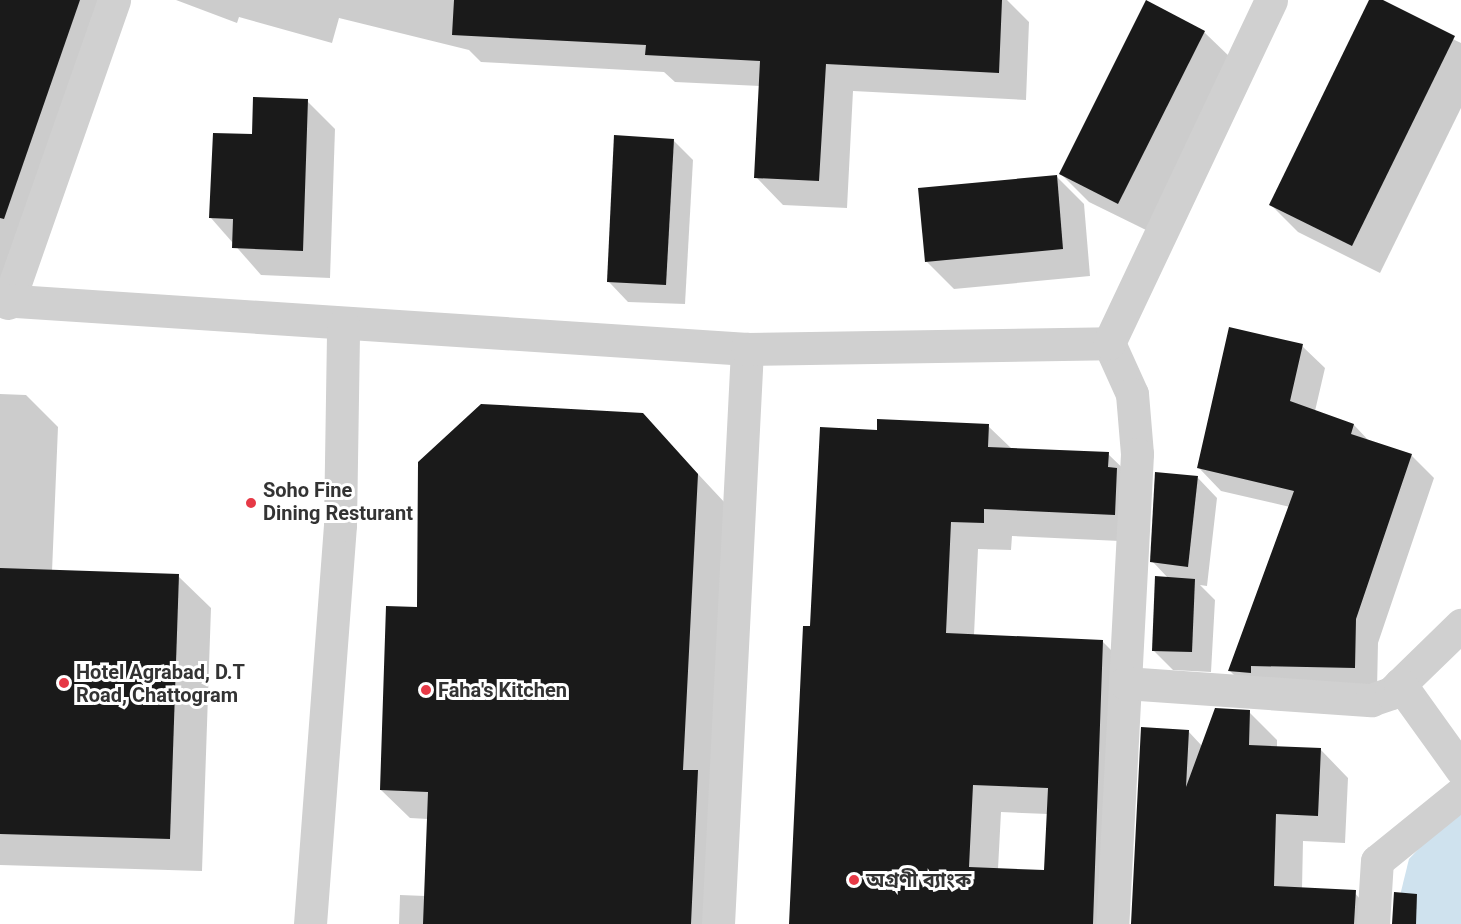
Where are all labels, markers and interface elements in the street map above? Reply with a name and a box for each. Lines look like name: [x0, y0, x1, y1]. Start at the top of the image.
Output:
place label: Soho Fine Dining Resturant: [263, 479, 413, 526]
marker: Soho Fine Dining Resturant: [244, 496, 258, 510]
place label: Hotel Agrabad, D.T Road, Chattogram: [76, 660, 245, 707]
marker: Hotel Agrabad, D.T Road, Chattogram: [57, 676, 71, 690]
place label: Faha's Kitchen: [438, 678, 567, 702]
marker: Faha's Kitchen: [419, 683, 433, 697]
place label: অগ্রণী ব্যাংক: [866, 868, 971, 892]
marker: অগ্রণী ব্যাংক: [847, 873, 861, 887]

